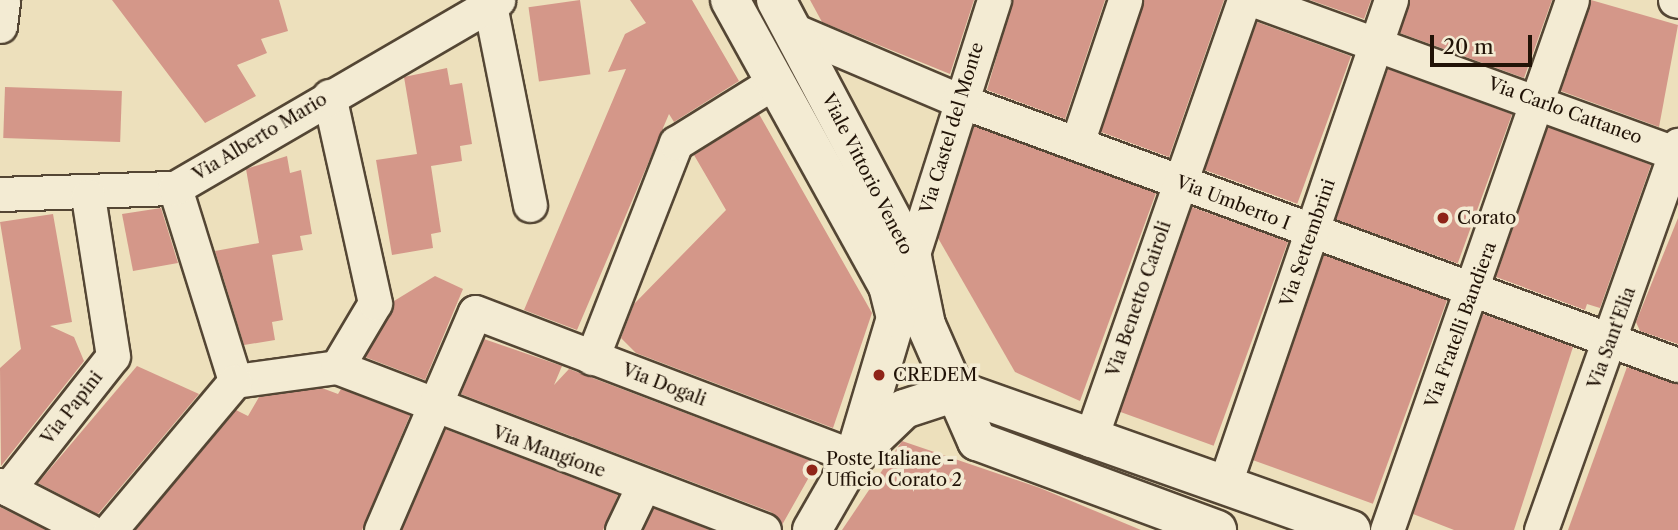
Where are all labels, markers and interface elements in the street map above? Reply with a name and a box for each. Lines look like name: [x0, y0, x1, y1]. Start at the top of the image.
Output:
scale bar: [1433, 21, 1534, 65]
text: 20 m: [1443, 34, 1494, 59]
street label: Via Castel del Monte: [916, 40, 988, 216]
street label: Via Carlo Cattaneo: [1485, 73, 1645, 149]
street label: Via Alberto Mario: [189, 88, 331, 186]
street label: Viale Vittorio Veneto: [817, 89, 917, 259]
street label: Via Umberto I: [1173, 171, 1293, 235]
street label: Via Settembrini: [1276, 176, 1340, 310]
place label: Corato: [1457, 207, 1516, 229]
marker: Corato: [1435, 210, 1451, 226]
street label: Via Benetto Cairoli: [1102, 218, 1176, 380]
street label: Via Fratelli Bandiera: [1421, 239, 1501, 411]
street label: Via Sant'Elia: [1584, 284, 1640, 392]
street label: Via Dogali: [619, 359, 709, 411]
place label: CREDEM: [893, 364, 977, 386]
street label: Via Papini: [37, 367, 107, 449]
marker: CREDEM: [871, 367, 887, 383]
street label: Via Mangione: [489, 422, 609, 482]
place label: Poste Italiane - Ufficio Corato 2: [826, 449, 962, 491]
marker: Poste Italiane - Ufficio Corato 2: [804, 462, 820, 478]

